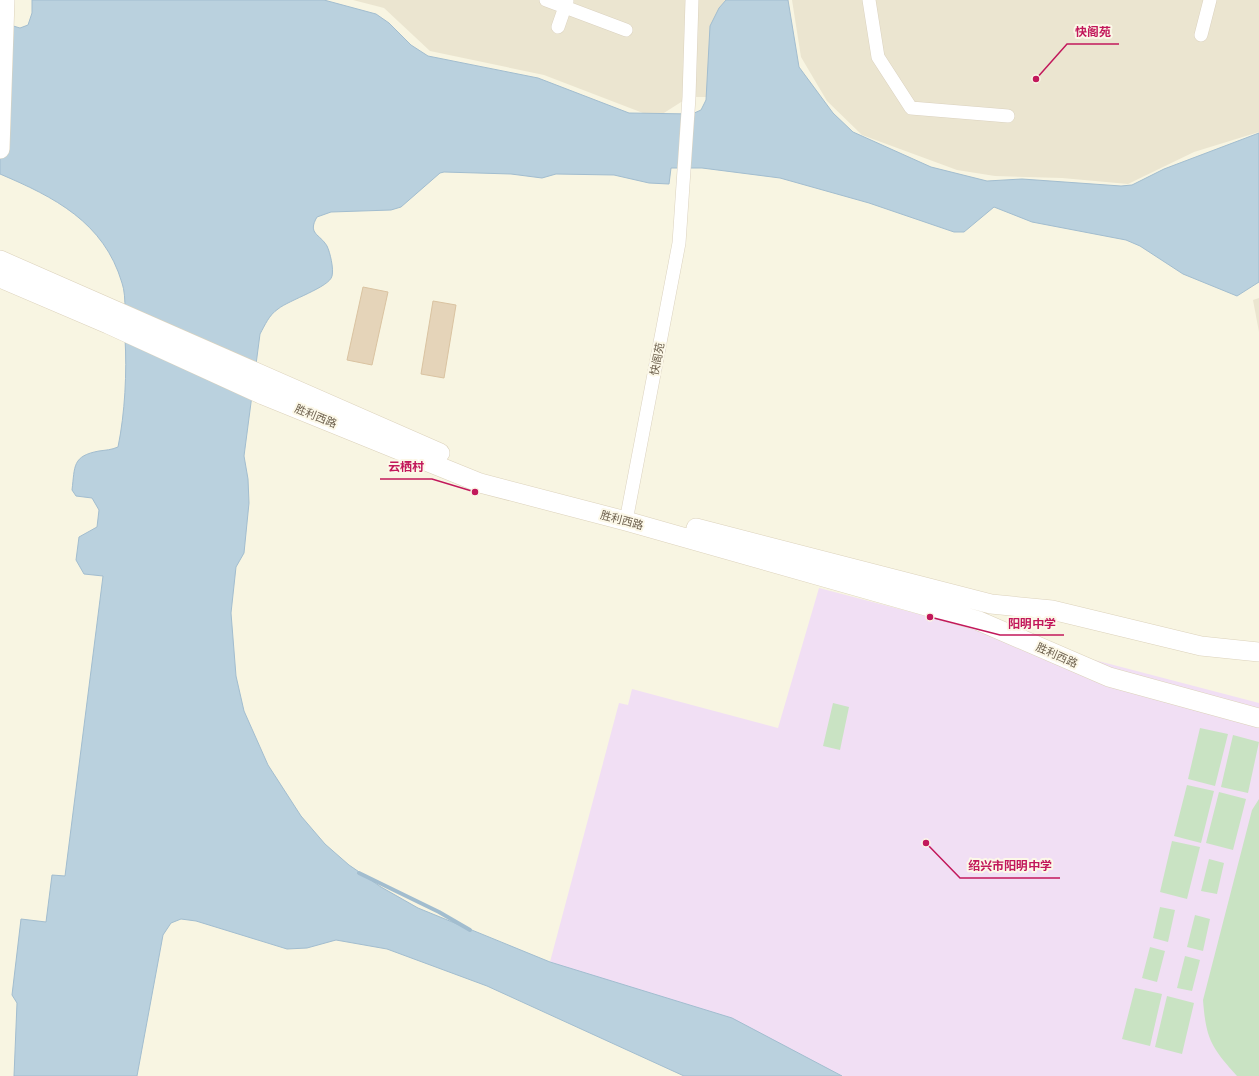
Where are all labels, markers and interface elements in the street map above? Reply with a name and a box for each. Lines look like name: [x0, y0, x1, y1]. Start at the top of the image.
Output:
callout: 快阁苑: [1067, 20, 1119, 44]
text: 快阁苑: [1075, 25, 1111, 38]
street label: 快阁苑: [648, 342, 666, 376]
street label: 胜利西路: [293, 402, 339, 430]
callout: 云栖村: [380, 455, 432, 479]
text: 云栖村: [388, 460, 424, 473]
street label: 胜利西路: [599, 509, 645, 531]
callout: 阳明中学: [1000, 611, 1064, 635]
text: 阳明中学: [1008, 617, 1056, 630]
street label: 胜利西路: [1034, 641, 1080, 669]
callout: 绍兴市阳明中学: [960, 854, 1060, 878]
text: 绍兴市阳明中学: [968, 859, 1052, 872]

